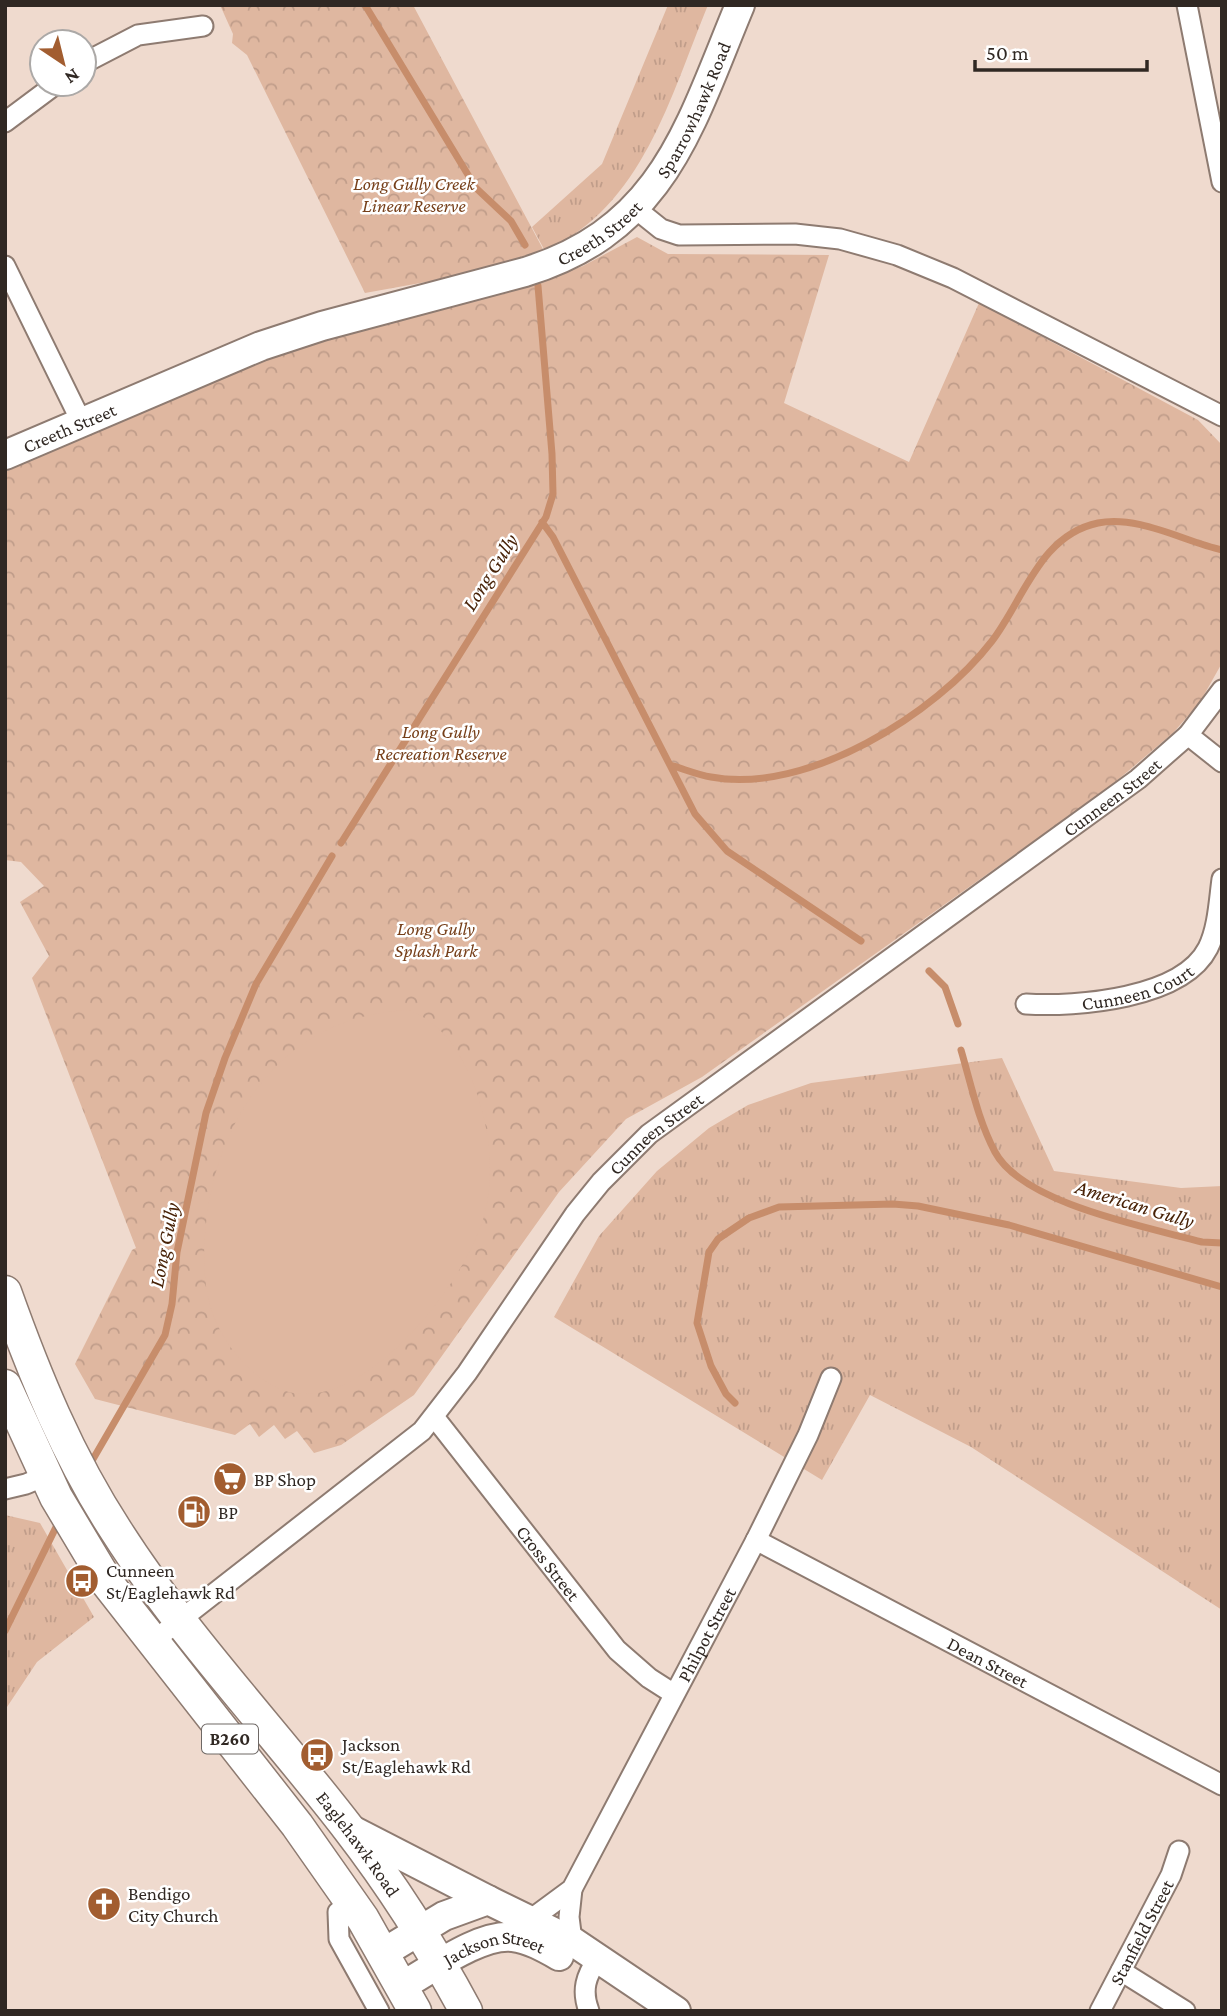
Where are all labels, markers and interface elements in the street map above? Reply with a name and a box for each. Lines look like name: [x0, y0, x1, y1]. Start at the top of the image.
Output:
north arrow: [28, 28, 98, 98]
scale bar: [975, 28, 1146, 72]
street label: Sparrowhawk Road: [652, 39, 734, 182]
text: 50 m: [986, 41, 1029, 65]
text: N: [61, 64, 84, 89]
park label: Long Gully Creek Linear Reserve: [353, 173, 476, 216]
street label: Creeth Street: [554, 196, 646, 269]
street label: Creeth Street: [20, 398, 120, 457]
water label: Long Gully: [457, 529, 523, 615]
park label: Long Gully Recreation Reserve: [375, 721, 507, 764]
street label: Cunneen Street: [1059, 753, 1165, 840]
park label: Long Gully Splash Park: [395, 918, 478, 961]
street label: Cunneen Court: [1081, 960, 1198, 1013]
street label: Cunneen Street: [604, 1088, 707, 1179]
water label: American Gully: [1072, 1174, 1197, 1233]
water label: Long Gully: [144, 1200, 184, 1290]
supermarket icon: BP Shop: [211, 1460, 249, 1498]
place label: BP Shop: [254, 1469, 316, 1490]
fuel station icon: BP: [175, 1493, 213, 1531]
place label: BP: [218, 1502, 238, 1523]
street label: Cross Street: [513, 1521, 585, 1605]
place label: Cunneen St/Eaglehawk Rd: [106, 1560, 235, 1603]
bus stop icon: Cunneen St/Eaglehawk Rd: [63, 1562, 101, 1600]
street label: Philpot Street: [673, 1583, 740, 1685]
street label: Dean Street: [944, 1632, 1032, 1692]
road number: B260: [202, 1724, 258, 1754]
place label: Jackson St/Eaglehawk Rd: [340, 1734, 471, 1777]
bus stop icon: Jackson St/Eaglehawk Rd: [298, 1736, 336, 1774]
street label: Eaglehawk Road: [313, 1787, 404, 1900]
street label: Stanfield Street: [1105, 1875, 1178, 1988]
place label: Bendigo City Church: [128, 1883, 219, 1926]
church icon: Bendigo City Church: [85, 1885, 123, 1923]
street label: Jackson Street: [438, 1926, 550, 1971]

